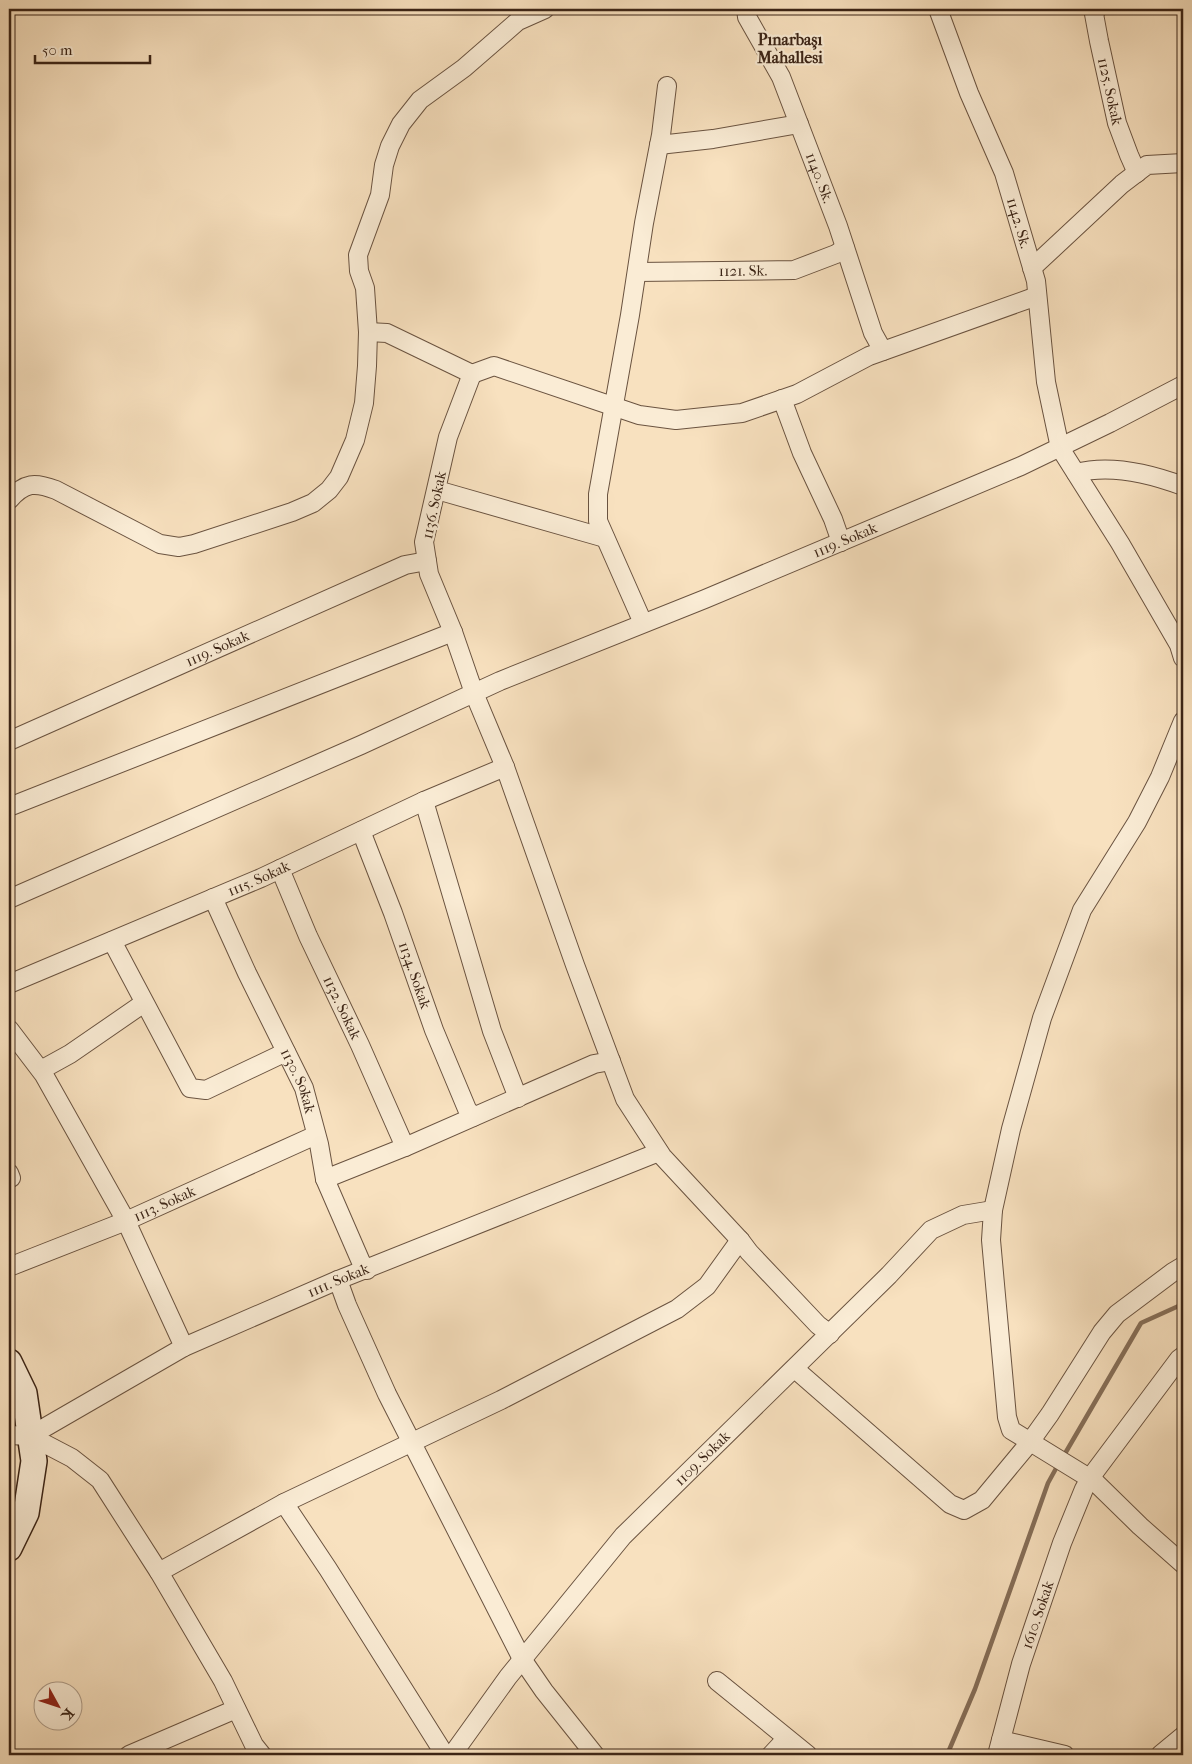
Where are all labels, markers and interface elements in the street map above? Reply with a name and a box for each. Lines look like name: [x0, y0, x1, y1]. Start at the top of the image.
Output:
district label: Pınarbaşı Mahallesi: [756, 30, 823, 67]
scale bar: [35, 32, 150, 64]
text: 50 m: [42, 41, 73, 59]
street label: 1125. Sokak: [1094, 56, 1126, 127]
street label: 1140. Sk.: [802, 150, 837, 206]
street label: 1142. Sk.: [1003, 196, 1035, 251]
street label: 1121. Sk.: [719, 261, 767, 280]
street label: 1136. Sokak: [418, 469, 450, 540]
street label: 1119. Sokak: [810, 519, 880, 561]
street label: 1119. Sokak: [183, 626, 252, 670]
street label: 1115. Sokak: [225, 857, 293, 900]
street label: 1134. Sokak: [395, 939, 435, 1011]
street label: 1132. Sokak: [319, 973, 365, 1043]
street label: 1130. Sokak: [277, 1045, 319, 1115]
street label: 1113. Sokak: [131, 1182, 199, 1225]
street label: 1111. Sokak: [305, 1259, 372, 1301]
street label: 1109. Sokak: [671, 1427, 734, 1489]
street label: 1610. Sokak: [1018, 1578, 1058, 1651]
north arrow: [32, 1682, 82, 1732]
text: K: [57, 1705, 77, 1724]

